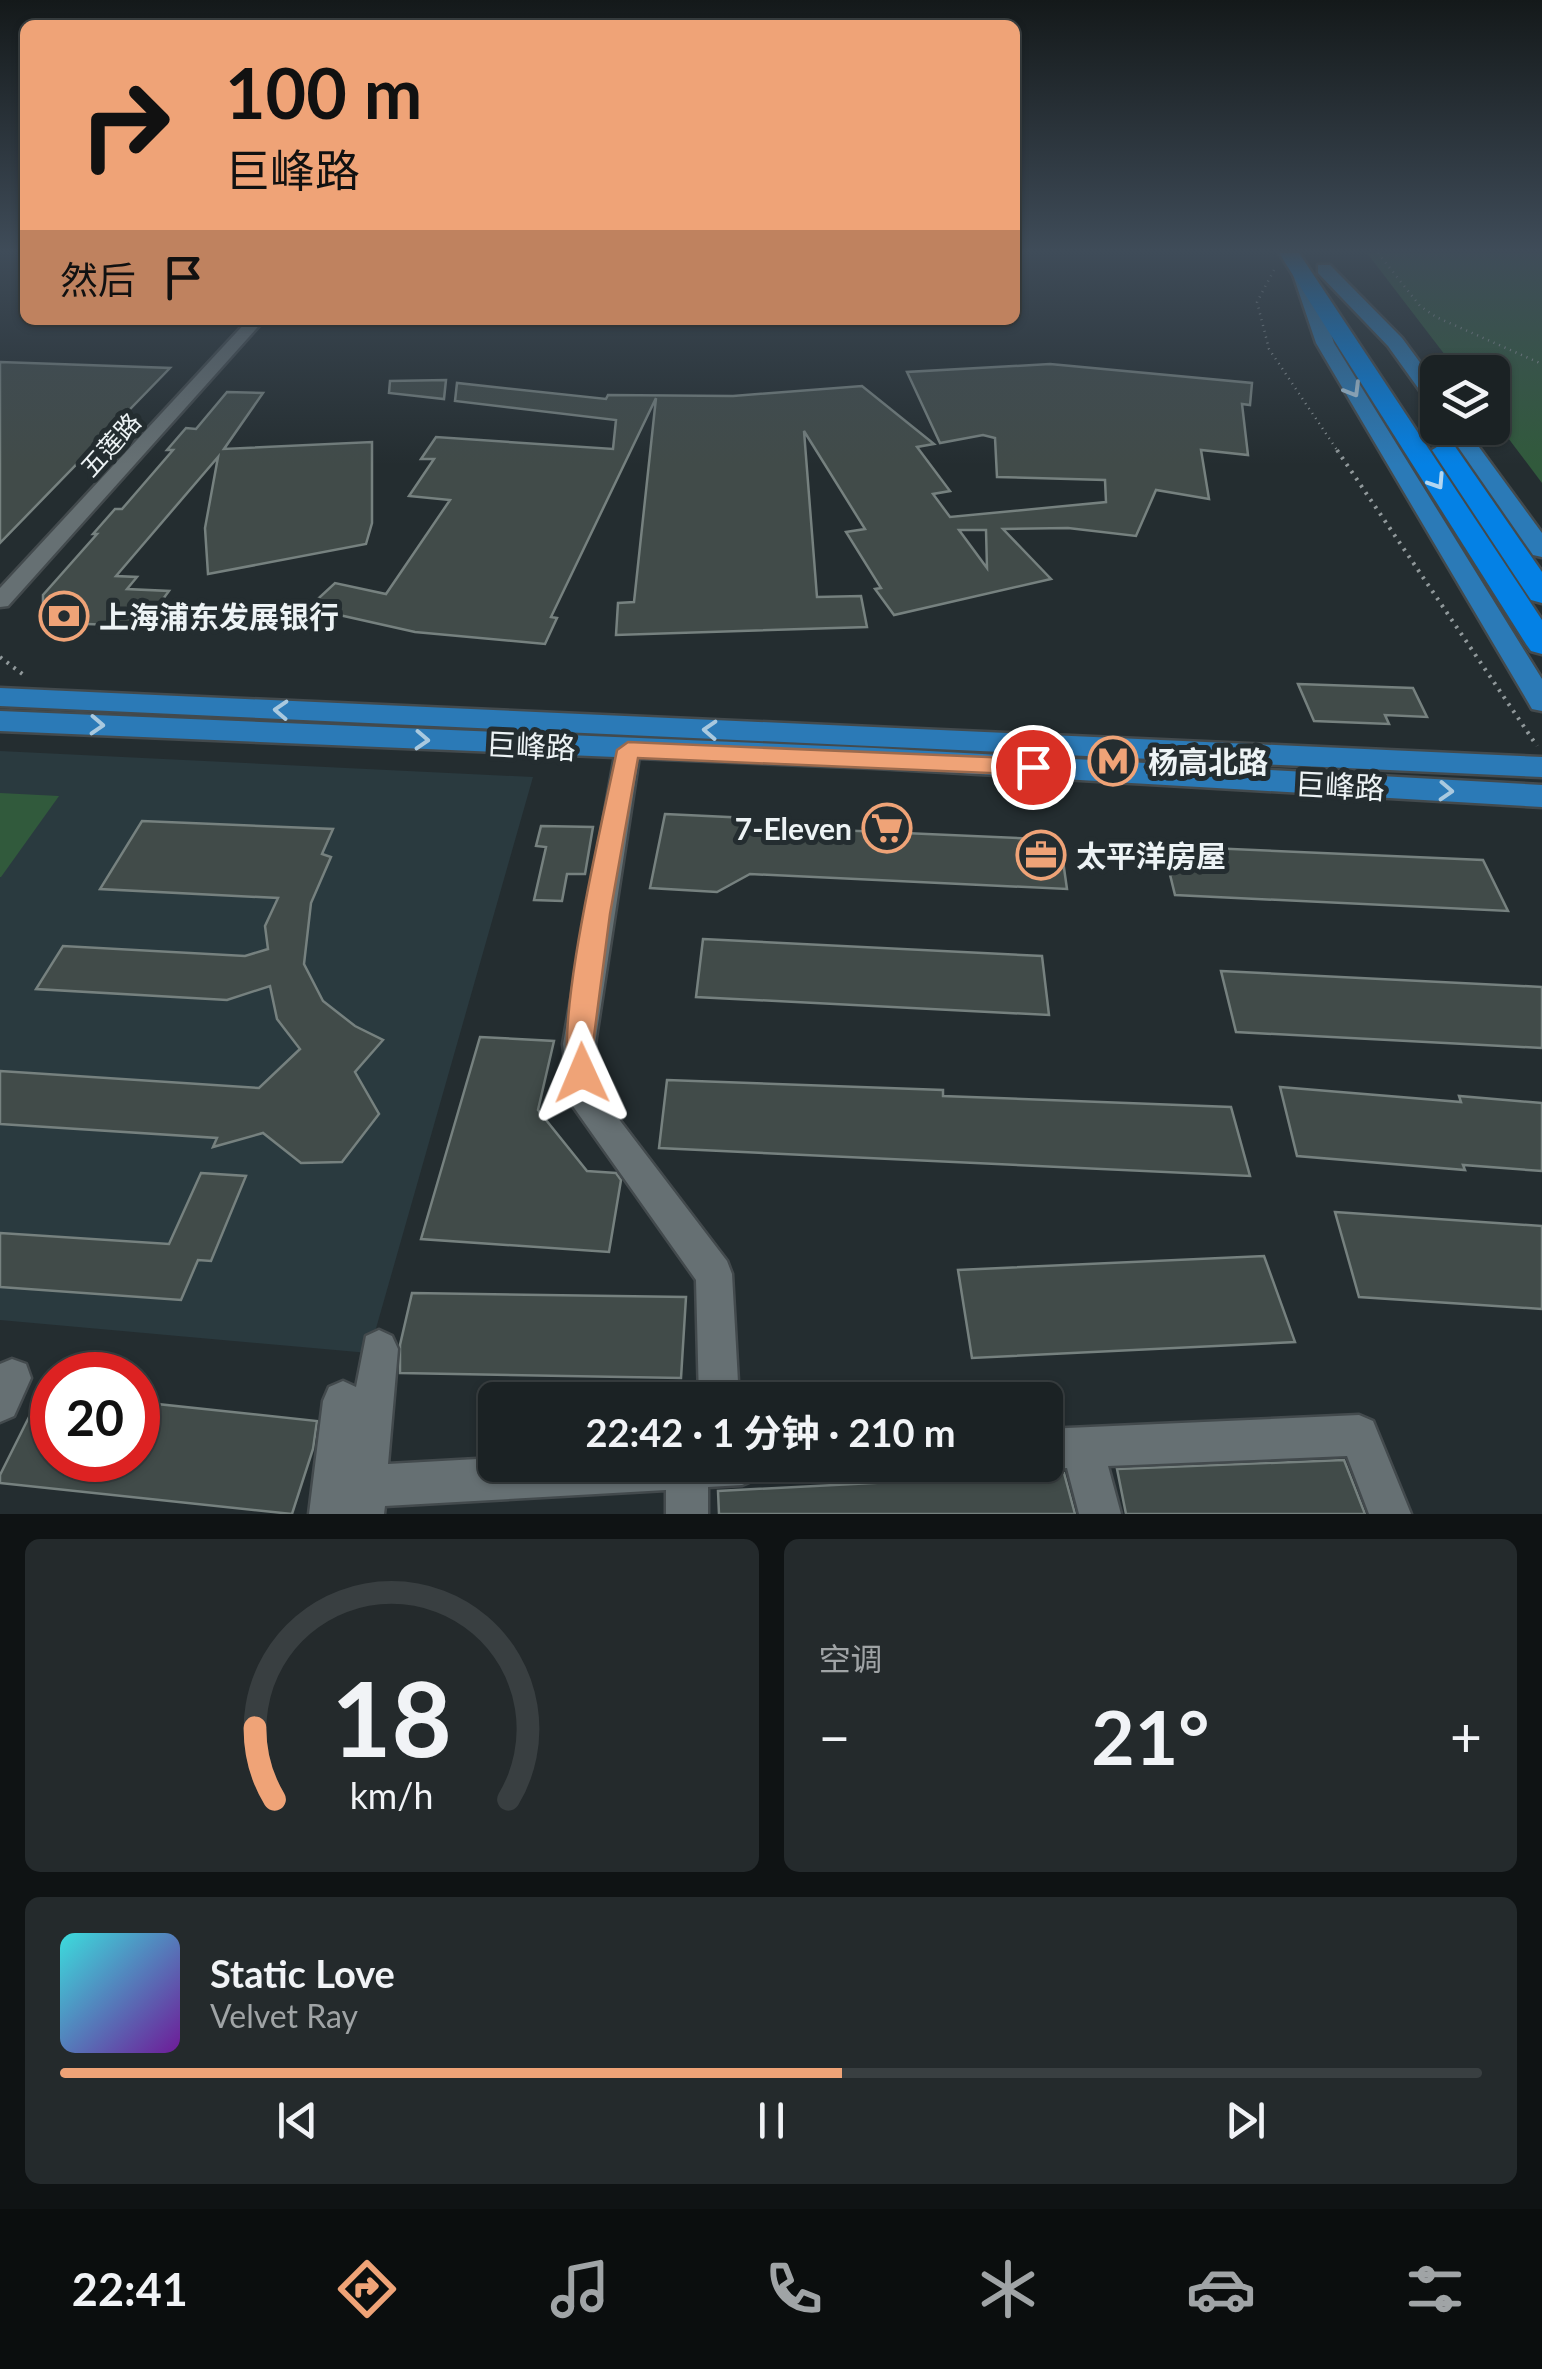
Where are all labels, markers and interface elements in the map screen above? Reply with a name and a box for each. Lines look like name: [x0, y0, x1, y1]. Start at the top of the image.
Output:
text: 100 m: [225, 50, 422, 134]
icon: right: [60, 60, 190, 190]
text: 巨峰路: [225, 143, 360, 197]
icon: arrive: [156, 250, 211, 305]
text: 然后: [60, 256, 136, 302]
map controls: [1420, 355, 1510, 445]
button: layers: [1420, 355, 1510, 445]
one-way arrow: [1341, 379, 1360, 397]
street label: 五莲路: [74, 406, 146, 482]
one-way arrow: [1425, 471, 1444, 489]
bank icon: 上海浦东发展银行: [38, 590, 90, 642]
place label: 上海浦东发展银行: [99, 598, 339, 634]
one-way arrow: [272, 700, 288, 721]
one-way arrow: [90, 714, 106, 735]
one-way arrow: [702, 720, 718, 741]
street label: 巨峰路: [485, 725, 577, 765]
pin: [991, 725, 1076, 810]
one-way arrow: [415, 729, 431, 750]
metro station icon: 杨高北路: [1087, 735, 1139, 787]
icon: arrive: [1006, 740, 1061, 795]
place label: 杨高北路: [1148, 743, 1268, 779]
street label: 巨峰路: [1294, 765, 1386, 805]
one-way arrow: [1438, 780, 1454, 801]
supermarket icon: 7-Eleven: [861, 802, 913, 854]
place label: 7-Eleven: [735, 810, 852, 846]
office icon: 太平洋房屋: [1015, 829, 1067, 881]
place label: 太平洋房屋: [1076, 837, 1226, 873]
position arrow: [530, 1021, 634, 1125]
speed limit sign: 20: [30, 1352, 160, 1482]
text: 22:42 · 1 分钟 · 210 m: [585, 1409, 956, 1455]
text: 空调: [819, 1639, 883, 1678]
text: 18: [331, 1654, 452, 1779]
text: 21°: [1091, 1691, 1209, 1781]
text: −: [819, 1703, 850, 1769]
text: +: [1450, 1703, 1482, 1769]
text: km/h: [350, 1774, 434, 1817]
text: Static Love: [210, 1950, 395, 1996]
text: Velvet Ray: [210, 1996, 358, 2035]
icon: previous: [270, 2093, 325, 2148]
icon: pause: [744, 2093, 799, 2148]
icon: next: [1218, 2093, 1273, 2148]
icon: directions: [332, 2254, 402, 2324]
icon: music: [545, 2254, 615, 2324]
icon: phone: [759, 2254, 829, 2324]
icon: climate: [973, 2254, 1043, 2324]
icon: car: [1186, 2254, 1256, 2324]
icon: filters: [1400, 2254, 1470, 2324]
text: 22:41: [72, 2262, 188, 2316]

